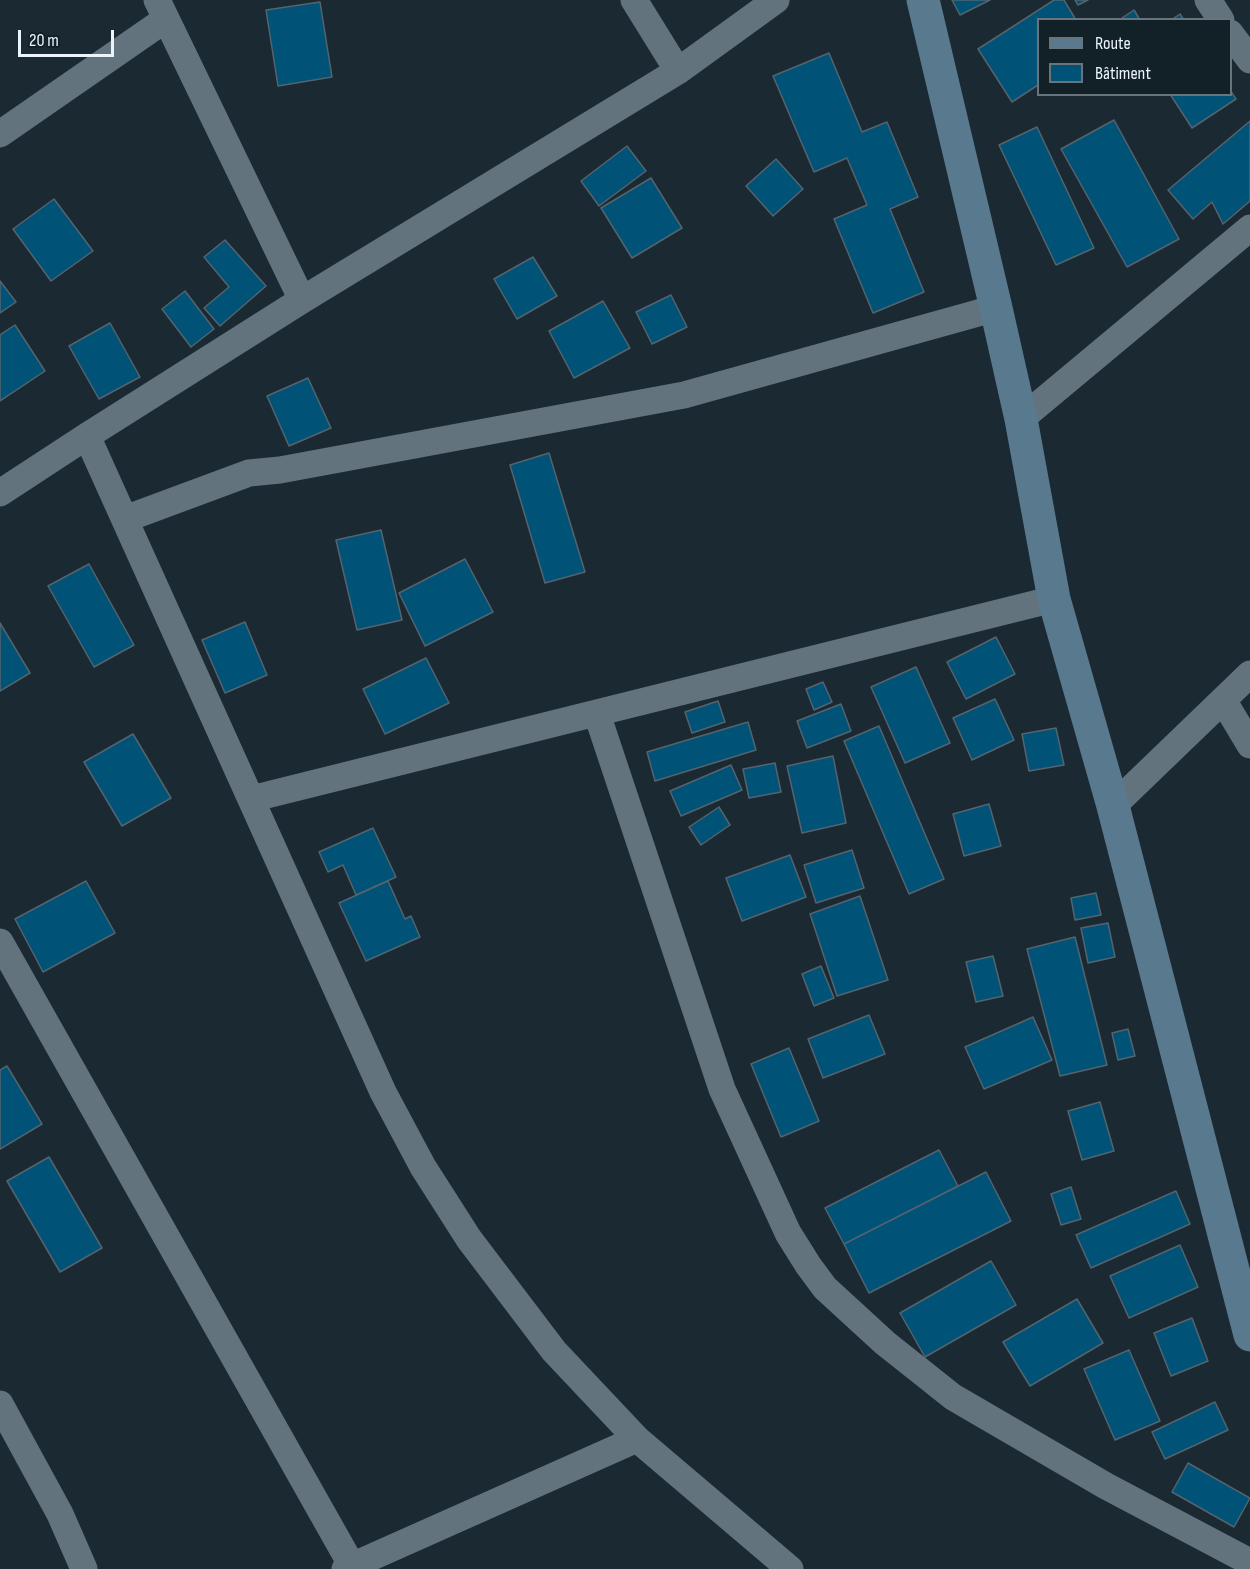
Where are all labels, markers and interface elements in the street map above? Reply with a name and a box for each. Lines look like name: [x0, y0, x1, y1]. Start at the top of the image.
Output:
scale bar: [21, 18, 117, 56]
legend: [1037, 18, 1232, 96]
text: 20 m: [29, 30, 59, 51]
text: Route: [1095, 33, 1131, 54]
text: Bâtiment: [1095, 63, 1151, 84]

